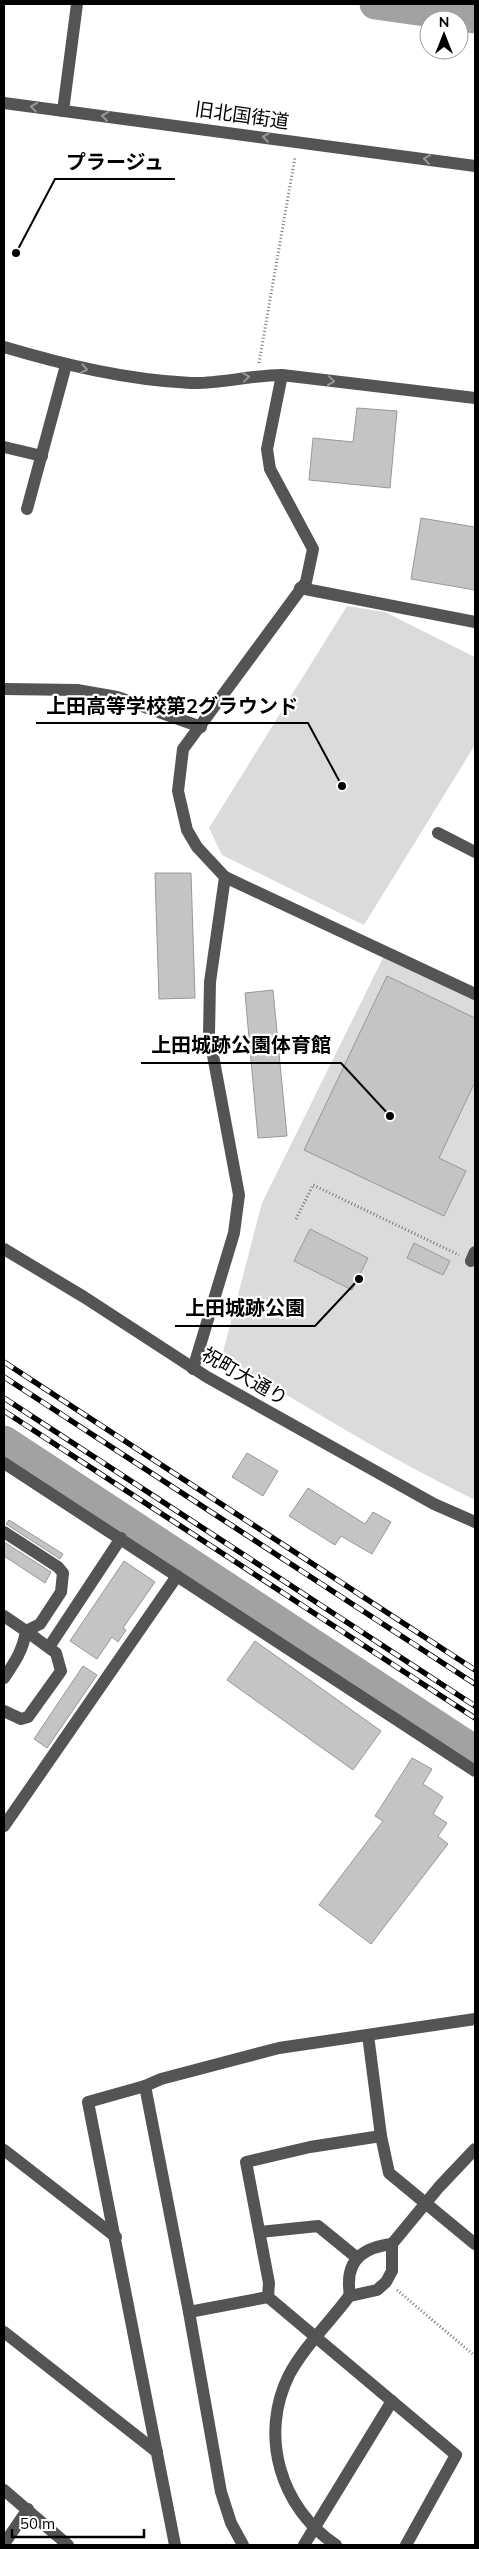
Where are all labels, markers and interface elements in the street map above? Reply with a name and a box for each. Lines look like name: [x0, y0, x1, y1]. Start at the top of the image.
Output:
north arrow: [419, 10, 469, 60]
text: N: [439, 13, 449, 31]
street label: 旧北国街道: [193, 97, 291, 133]
one-way arrow: [29, 102, 37, 113]
one-way arrow: [100, 111, 108, 122]
one-way arrow: [262, 132, 270, 143]
callout: プラージュ: [55, 144, 175, 179]
text: プラージュ: [66, 149, 164, 174]
one-way arrow: [423, 154, 431, 165]
one-way arrow: [80, 363, 89, 373]
one-way arrow: [242, 372, 250, 383]
one-way arrow: [327, 375, 335, 386]
callout: 上田高等学校第2グラウンド: [36, 688, 308, 723]
text: 上田高等学校第2グラウンド: [46, 693, 298, 718]
callout: 上田城跡公園体育館: [141, 1028, 341, 1063]
text: 上田城跡公園体育館: [151, 1032, 331, 1057]
callout: 上田城跡公園: [175, 1291, 315, 1326]
text: 上田城跡公園: [185, 1295, 305, 1320]
street label: 祝町大通り: [198, 1342, 292, 1410]
scale bar: [12, 2506, 145, 2538]
text: 50 m: [20, 2514, 55, 2533]

